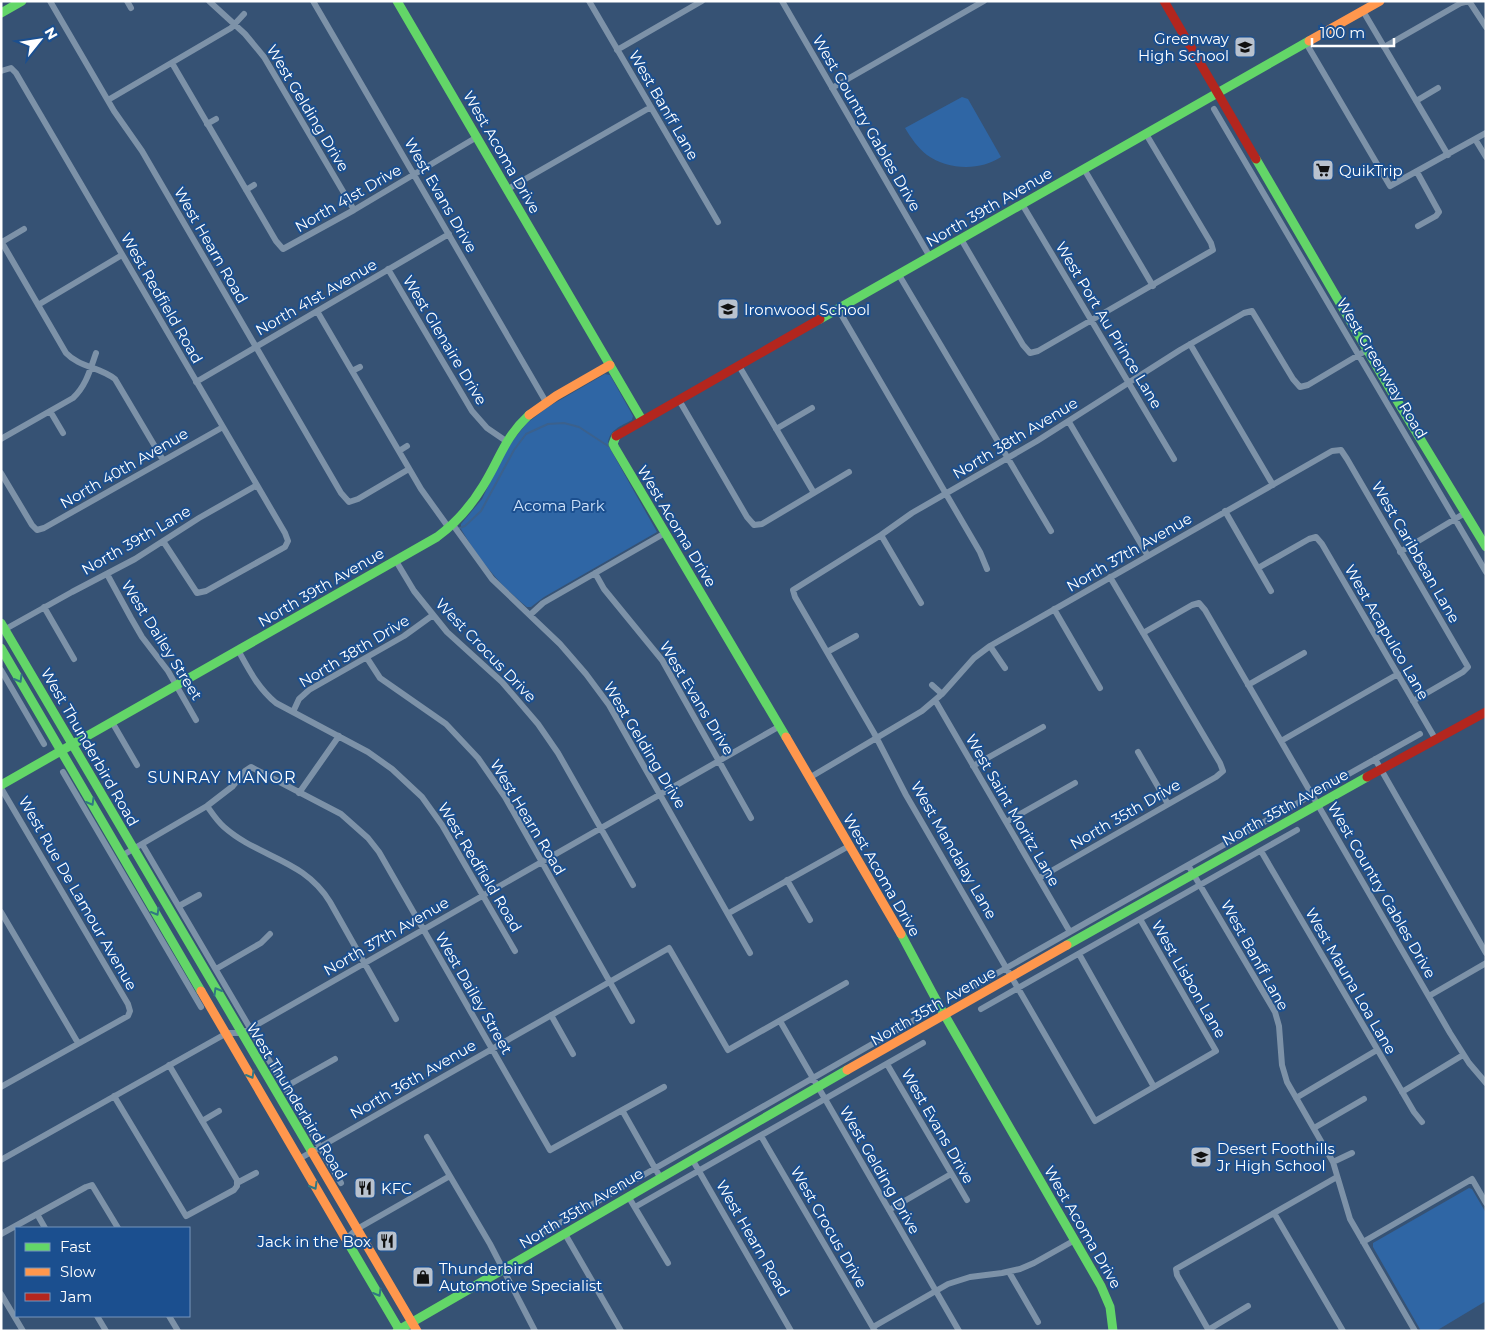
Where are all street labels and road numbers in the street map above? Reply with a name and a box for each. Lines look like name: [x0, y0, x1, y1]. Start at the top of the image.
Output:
street label: West Country Gables Drive: [809, 31, 925, 215]
street label: West Gelding Drive: [263, 41, 353, 175]
street label: West Banff Lane: [625, 47, 703, 163]
street label: West Acoma Drive: [459, 87, 545, 217]
street label: West Evans Drive: [400, 134, 482, 256]
street label: North 41st Drive: [291, 160, 405, 236]
street label: North 39th Avenue: [923, 163, 1055, 251]
street label: West Hearn Road: [170, 183, 252, 307]
street label: West Redfield Road: [117, 229, 207, 367]
street label: West Port Au Prince Lane: [1051, 238, 1167, 412]
street label: North 41st Avenue: [252, 255, 380, 339]
street label: West Glenaire Drive: [399, 272, 491, 408]
street label: West Greenway Road: [1333, 294, 1431, 442]
street label: North 38th Avenue: [949, 393, 1081, 483]
street label: North 40th Avenue: [57, 424, 191, 512]
street label: West Acoma Drive: [633, 462, 721, 590]
street label: West Caribbean Lane: [1368, 478, 1464, 626]
street label: North 39th Lane: [78, 501, 194, 579]
street label: North 37th Avenue: [1063, 508, 1195, 596]
street label: North 39th Avenue: [255, 543, 387, 631]
street label: West Acapulco Lane: [1341, 561, 1433, 703]
street label: West Dailey Street: [117, 576, 207, 704]
street label: West Crocus Drive: [432, 594, 540, 706]
street label: North 38th Drive: [295, 611, 413, 691]
street label: West Evans Drive: [656, 638, 738, 758]
street label: West Thunderbird Road: [37, 664, 143, 830]
street label: West Gelding Drive: [600, 678, 690, 812]
street label: West Saint Moritz Lane: [962, 731, 1064, 889]
street label: West Hearn Road: [486, 756, 570, 878]
street label: North 35th Avenue: [1218, 764, 1352, 850]
street label: North 35th Drive: [1066, 775, 1184, 853]
street label: West Mandalay Lane: [907, 778, 1001, 922]
street label: West Rue De Lamour Avenue: [14, 792, 142, 994]
street label: West Country Gables Drive: [1324, 798, 1440, 982]
street label: West Redfield Road: [434, 799, 526, 935]
street label: West Acoma Drive: [839, 810, 925, 940]
street label: North 37th Avenue: [320, 892, 452, 980]
street label: West Banff Lane: [1217, 896, 1293, 1014]
street label: West Mauna Loa Lane: [1301, 904, 1401, 1058]
street label: West Lisbon Lane: [1148, 917, 1230, 1041]
street label: West Dailey Street: [431, 929, 517, 1057]
street label: North 35th Avenue: [867, 962, 999, 1050]
street label: West Thunderbird Road: [243, 1019, 351, 1183]
street label: North 36th Avenue: [347, 1035, 479, 1123]
street label: West Evans Drive: [897, 1065, 979, 1187]
street label: West Gelding Drive: [836, 1103, 924, 1237]
street label: West Acoma Drive: [1040, 1162, 1126, 1292]
street label: North 35th Avenue: [515, 1163, 647, 1253]
street label: West Crocus Drive: [786, 1163, 872, 1291]
street label: West Hearn Road: [712, 1176, 794, 1300]

